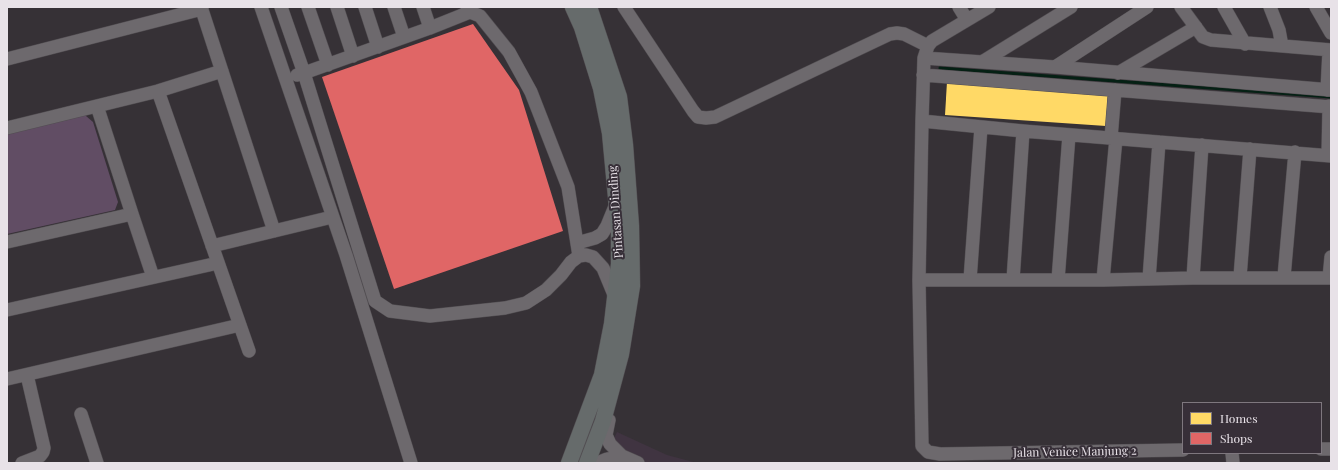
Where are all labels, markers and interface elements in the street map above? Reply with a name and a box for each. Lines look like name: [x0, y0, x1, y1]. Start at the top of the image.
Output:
street label: Pintasan Dinding: [606, 165, 626, 259]
legend: [1182, 402, 1322, 454]
text: Homes: [1220, 410, 1258, 426]
text: Shops: [1220, 430, 1252, 446]
street label: Jalan Venice Manjung 2: [1013, 444, 1137, 460]

